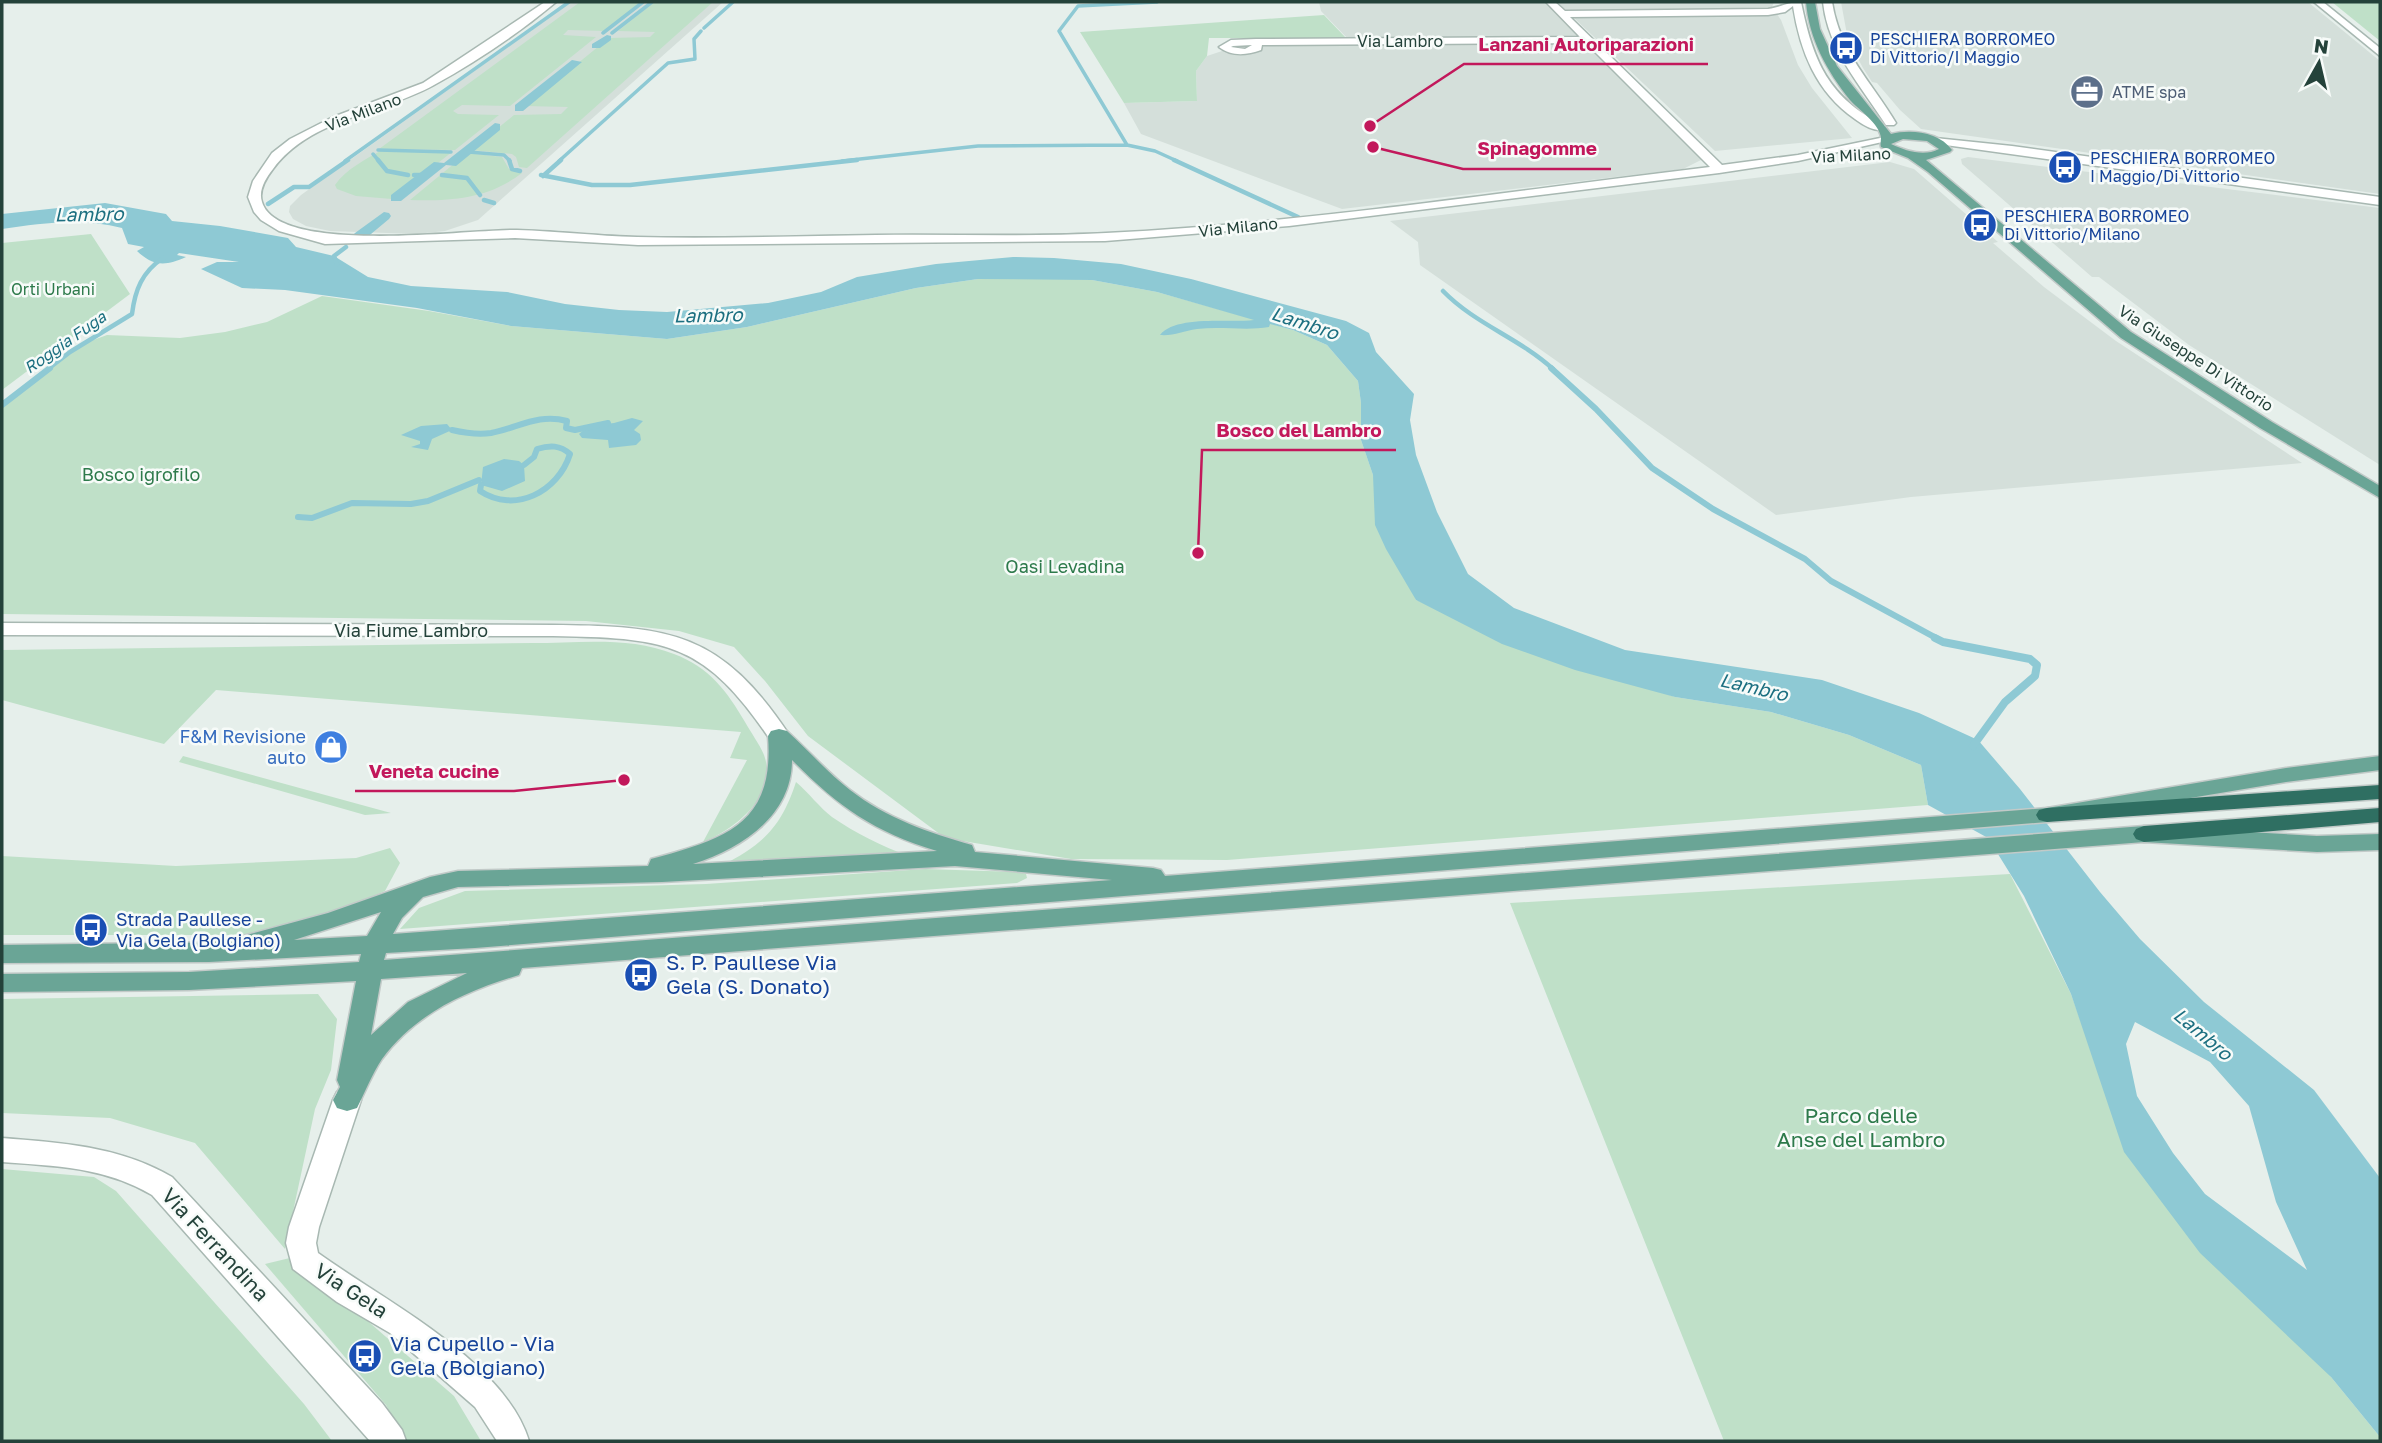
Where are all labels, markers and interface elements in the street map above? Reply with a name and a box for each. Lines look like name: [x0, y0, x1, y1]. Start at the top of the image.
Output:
callout: Lanzani Autoriparazioni: [1464, 24, 1708, 64]
north arrow: [2284, 28, 2354, 98]
bus stop icon: PESCHIERA BORROMEO Di Vittorio/I Maggio: [1827, 29, 1865, 67]
place label: PESCHIERA BORROMEO Di Vittorio/I Maggio: [1870, 29, 2055, 67]
street label: Via Lambro: [1357, 31, 1443, 51]
text: Lanzani Autoriparazioni: [1478, 32, 1694, 55]
text: N: [2313, 33, 2330, 58]
office icon: ATME spa: [2068, 73, 2106, 111]
place label: ATME spa: [2112, 82, 2186, 102]
street label: Via Milano: [322, 88, 404, 136]
callout: Spinagomme: [1463, 129, 1611, 169]
text: Spinagomme: [1477, 136, 1597, 159]
street label: Via Milano: [1811, 143, 1891, 167]
bus stop icon: PESCHIERA BORROMEO I Maggio/Di Vittorio: [2046, 148, 2084, 186]
place label: PESCHIERA BORROMEO I Maggio/Di Vittorio: [2090, 148, 2275, 186]
water label: Lambro: [54, 201, 125, 226]
bus stop icon: PESCHIERA BORROMEO Di Vittorio/Milano: [1961, 206, 1999, 244]
place label: PESCHIERA BORROMEO Di Vittorio/Milano: [2004, 206, 2189, 244]
street label: Via Milano: [1197, 213, 1279, 241]
park label: Orti Urbani: [11, 279, 95, 299]
street label: Via Giuseppe Di Vittorio: [2115, 300, 2277, 416]
water label: Lambro: [1269, 301, 1343, 345]
water label: Lambro: [673, 302, 744, 327]
water label: Roggia Fuga: [20, 306, 111, 378]
callout: Bosco del Lambro: [1202, 410, 1396, 450]
text: Bosco del Lambro: [1216, 418, 1382, 441]
park label: Bosco igrofilo: [82, 463, 200, 485]
park label: Oasi Levadina: [1005, 555, 1125, 577]
street label: Via Fiume Lambro: [334, 619, 488, 641]
water label: Lambro: [1718, 668, 1792, 706]
place label: F&M Revisione auto: [180, 725, 306, 768]
shop icon: F&M Revisione auto: [312, 728, 350, 766]
callout: Veneta cucine: [355, 751, 514, 791]
text: Veneta cucine: [369, 759, 499, 782]
place label: Strada Paullese - Via Gela (Bolgiano): [116, 908, 281, 951]
bus stop icon: Strada Paullese - Via Gela (Bolgiano): [72, 911, 110, 949]
place label: S. P. Paullese Via Gela (S. Donato): [666, 949, 837, 999]
bus stop icon: S. P. Paullese Via Gela (S. Donato): [622, 956, 660, 994]
water label: Lambro: [2170, 1003, 2238, 1066]
park label: Parco delle Anse del Lambro: [1777, 1102, 1945, 1152]
street label: Via Ferrandina: [157, 1182, 275, 1306]
street label: Via Gela: [310, 1257, 393, 1324]
place label: Via Cupello - Via Gela (Bolgiano): [390, 1330, 555, 1380]
bus stop icon: Via Cupello - Via Gela (Bolgiano): [346, 1337, 384, 1375]

